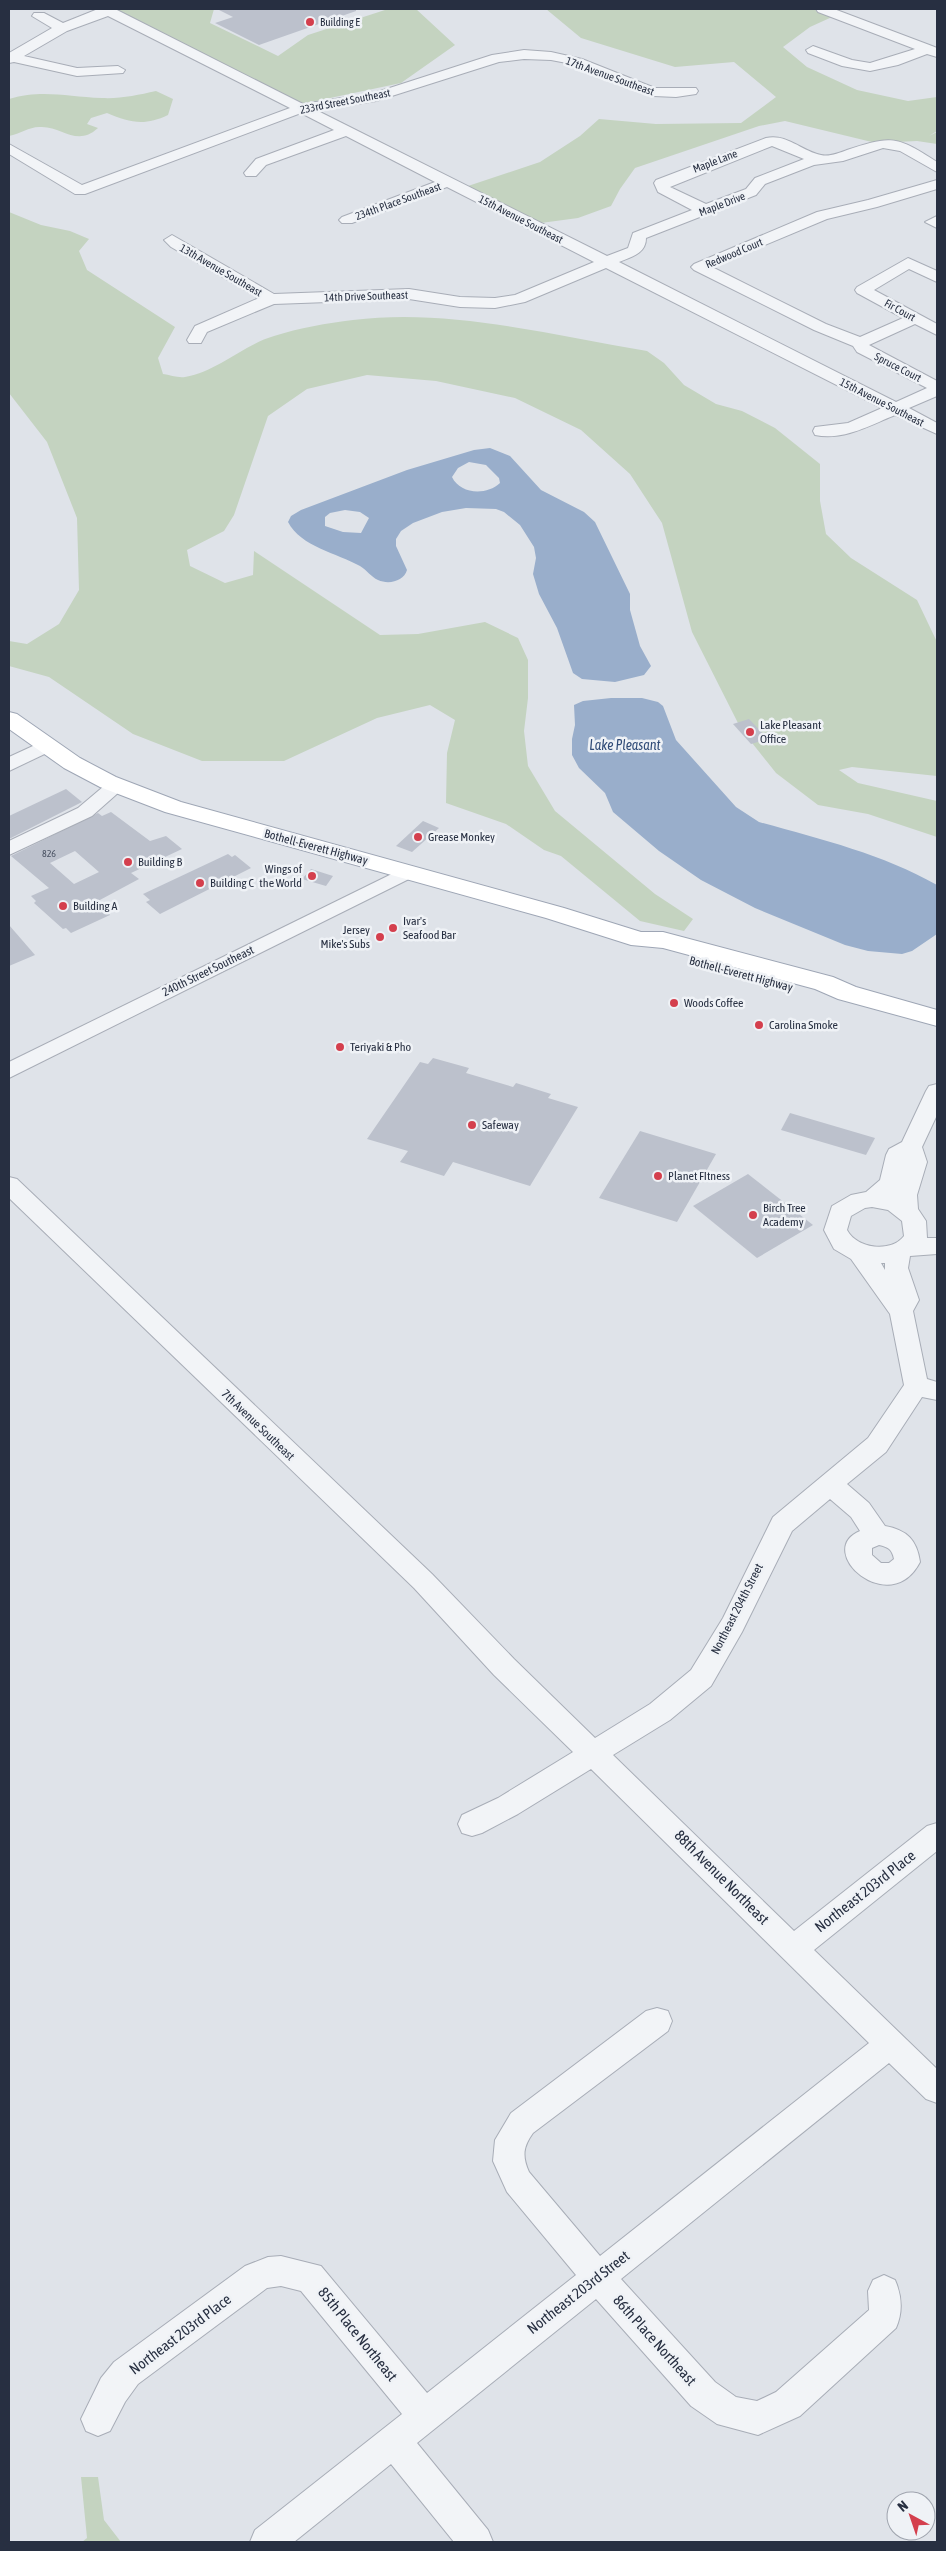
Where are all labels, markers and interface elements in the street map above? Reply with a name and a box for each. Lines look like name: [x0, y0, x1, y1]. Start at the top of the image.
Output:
marker: Building E: [304, 16, 316, 28]
place label: Building E: [320, 16, 360, 28]
street label: 17th Avenue Southeast: [564, 54, 656, 98]
street label: 233rd Street Southeast: [299, 86, 391, 116]
street label: Maple Lane: [691, 147, 739, 175]
street label: 234th Place Southeast: [354, 180, 442, 222]
street label: Maple Drive: [697, 190, 747, 218]
street label: 15th Avenue Southeast: [477, 193, 565, 245]
street label: Redwood Court: [704, 236, 764, 270]
street label: 13th Avenue Southeast: [178, 242, 264, 298]
street label: 14th Drive Southeast: [324, 289, 408, 303]
street label: Fir Court: [882, 297, 918, 323]
street label: Spruce Court: [873, 350, 923, 384]
street label: 15th Avenue Southeast: [838, 376, 926, 428]
place label: Lake Pleasant Office: [760, 718, 822, 746]
marker: Lake Pleasant Office: [744, 726, 756, 738]
water label: Lake Pleasant: [589, 737, 661, 753]
street label: Bothell-Everett Highway: [263, 826, 369, 868]
place label: Grease Monkey: [428, 830, 495, 844]
marker: Grease Monkey: [412, 831, 424, 843]
house number: 826: [42, 848, 56, 859]
place label: Building B: [138, 855, 182, 869]
marker: Building B: [122, 856, 134, 868]
place label: Wings of the World: [259, 862, 303, 890]
marker: Wings of the World: [306, 870, 318, 882]
place label: Building C: [210, 876, 254, 890]
marker: Building C: [194, 877, 206, 889]
place label: Building A: [73, 899, 117, 913]
marker: Building A: [57, 900, 69, 912]
place label: Ivar's Seafood Bar: [403, 914, 456, 942]
marker: Ivar's Seafood Bar: [387, 922, 399, 934]
place label: Jersey Mike's Subs: [320, 923, 370, 951]
marker: Jersey Mike's Subs: [374, 931, 386, 943]
street label: 240th Street Southeast: [160, 942, 257, 999]
street label: Bothell-Everett Highway: [688, 953, 794, 995]
place label: Woods Coffee: [684, 996, 744, 1010]
marker: Woods Coffee: [668, 997, 680, 1009]
place label: Carolina Smoke: [769, 1018, 838, 1032]
marker: Carolina Smoke: [753, 1019, 765, 1031]
place label: Teriyaki & Pho: [350, 1040, 412, 1054]
marker: Teriyaki & Pho: [334, 1041, 346, 1053]
place label: Safeway: [482, 1118, 519, 1132]
marker: Safeway: [466, 1119, 478, 1131]
place label: Planet FItness: [668, 1169, 730, 1183]
marker: Planet FItness: [652, 1170, 664, 1182]
place label: Birch Tree Academy: [763, 1201, 806, 1229]
marker: Birch Tree Academy: [747, 1209, 759, 1221]
street label: 7th Avenue Southeast: [219, 1387, 298, 1464]
street label: Northeast 204th Street: [708, 1561, 766, 1657]
street label: 88th Avenue Northeast: [671, 1826, 773, 1928]
street label: Northeast 203rd Place: [811, 1846, 919, 1935]
street label: Northeast 203rd Street: [524, 2247, 632, 2337]
street label: 85th Place Northeast: [315, 2284, 401, 2384]
street label: Northeast 203rd Place: [126, 2290, 234, 2378]
street label: 86th Place Northeast: [610, 2291, 700, 2389]
north arrow: [886, 2491, 936, 2541]
text: N: [894, 2497, 911, 2515]

